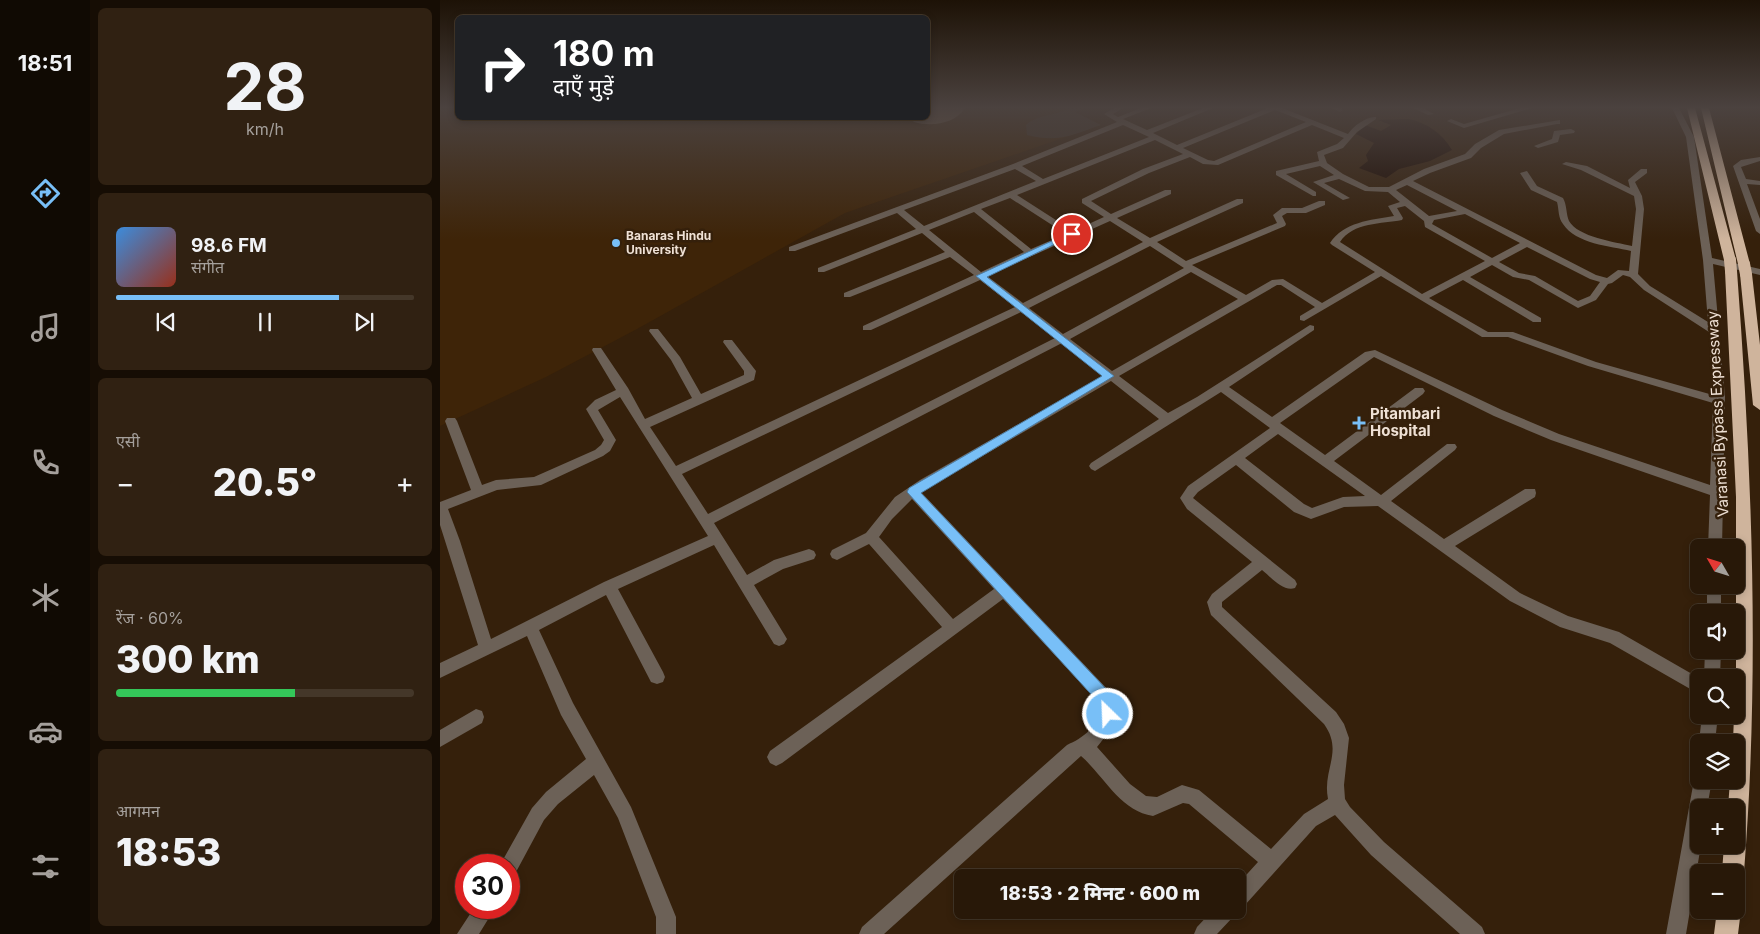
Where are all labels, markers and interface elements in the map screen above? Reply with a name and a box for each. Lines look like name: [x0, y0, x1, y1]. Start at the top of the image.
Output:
text: 180 m: [553, 32, 655, 74]
icon: right: [470, 35, 535, 100]
text: 28: [223, 47, 307, 126]
text: 18:51: [18, 50, 72, 76]
text: दाएँ मुड़ें: [553, 74, 614, 100]
text: km/h: [246, 119, 284, 139]
icon: directions: [28, 176, 63, 211]
pin: [1051, 213, 1093, 255]
icon: arrive: [1058, 220, 1086, 248]
place label: Banaras Hindu University: [626, 228, 711, 257]
text: 98.6 FM: [191, 234, 267, 257]
marker: Banaras Hindu University: [610, 237, 622, 249]
text: संगीत: [191, 257, 224, 277]
icon: previous: [152, 308, 180, 336]
icon: pause: [251, 308, 279, 336]
icon: next: [350, 308, 378, 336]
icon: music: [28, 310, 63, 345]
street label: Varanasi Bypass Expressway: [1703, 310, 1732, 518]
place label: Pitambari Hospital: [1370, 404, 1440, 440]
marker: Pitambari Hospital: [1352, 416, 1366, 430]
text: एसी: [116, 431, 140, 451]
icon: phone: [28, 445, 63, 480]
text: 20.5°: [213, 459, 317, 505]
text: −: [116, 466, 135, 500]
text: +: [395, 466, 414, 500]
north arrow: [1690, 539, 1745, 594]
map controls: [1690, 539, 1745, 919]
icon: climate: [28, 580, 63, 615]
button: sound: [1690, 604, 1745, 659]
text: रेंज · 60%: [116, 608, 184, 628]
text: 300 km: [116, 636, 260, 682]
button: search: [1690, 669, 1745, 724]
position arrow: [1081, 687, 1133, 739]
icon: car: [28, 714, 63, 749]
button: layers: [1690, 734, 1745, 789]
button: +: [1690, 799, 1745, 854]
text: आगमन: [116, 801, 160, 821]
text: 18:53: [116, 829, 221, 875]
icon: filters: [28, 849, 63, 884]
speed limit sign: 30: [455, 854, 520, 919]
button: −: [1690, 864, 1745, 919]
text: 18:53 · 2 मिनट · 600 m: [1000, 882, 1200, 905]

